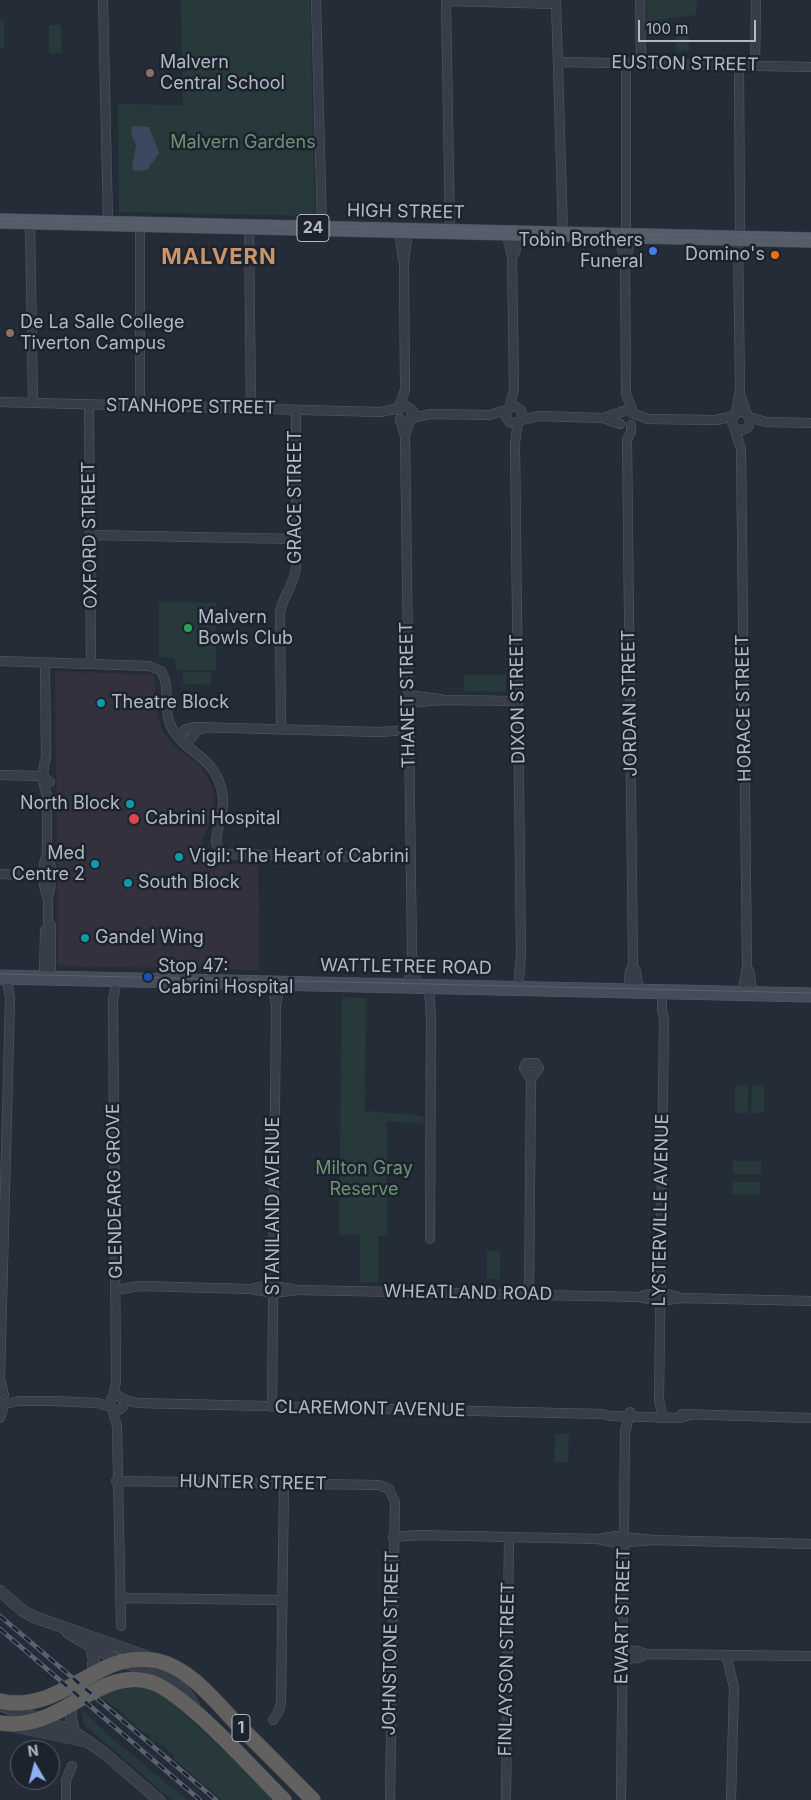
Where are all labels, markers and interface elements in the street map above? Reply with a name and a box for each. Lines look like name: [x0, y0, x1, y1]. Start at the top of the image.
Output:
scale bar: [641, 10, 758, 42]
text: 100 m: [646, 19, 688, 38]
place label: Malvern Central School: [160, 52, 285, 94]
street label: EUSTON STREET: [611, 52, 759, 76]
marker: Malvern Central School: [144, 67, 156, 79]
park label: Malvern Gardens: [170, 132, 316, 154]
street label: HIGH STREET: [347, 200, 465, 224]
road number: 24: [297, 214, 329, 242]
place label: Tobin Brothers Funeral: [519, 230, 643, 272]
district label: MALVERN: [160, 244, 278, 270]
place label: Domino's: [685, 244, 765, 266]
marker: Tobin Brothers Funeral: [647, 245, 659, 257]
marker: Domino's: [769, 249, 781, 261]
place label: De La Salle College Tiverton Campus: [20, 312, 185, 354]
marker: De La Salle College Tiverton Campus: [4, 327, 16, 339]
street label: STANHOPE STREET: [106, 395, 276, 419]
street label: GRACE STREET: [285, 430, 307, 564]
street label: OXFORD STREET: [78, 461, 102, 609]
place label: Malvern Bowls Club: [198, 607, 293, 650]
marker: Malvern Bowls Club: [182, 622, 194, 634]
street label: THANET STREET: [396, 622, 420, 768]
street label: JORDAN STREET: [618, 629, 642, 777]
street label: DIXON STREET: [506, 634, 530, 764]
street label: HORACE STREET: [732, 634, 756, 782]
place label: Theatre Block: [111, 692, 229, 714]
marker: Theatre Block: [95, 697, 107, 709]
place label: North Block: [20, 793, 120, 815]
marker: North Block: [124, 798, 136, 810]
place label: Cabrini Hospital: [145, 808, 280, 830]
marker: Cabrini Hospital: [127, 812, 141, 826]
place label: Med Centre 2: [12, 843, 85, 886]
place label: Vigil: The Heart of Cabrini: [189, 846, 409, 868]
marker: Vigil: The Heart of Cabrini: [173, 851, 185, 863]
marker: Med Centre 2: [89, 858, 101, 870]
place label: South Block: [138, 872, 240, 894]
marker: South Block: [122, 877, 134, 889]
place label: Gandel Wing: [95, 927, 204, 949]
marker: Gandel Wing: [79, 932, 91, 944]
street label: WATTLETREE ROAD: [320, 955, 492, 979]
place label: Stop 47: Cabrini Hospital: [158, 956, 293, 999]
marker: Stop 47: Cabrini Hospital: [142, 971, 154, 983]
street label: GLENDEARG GROVE: [103, 1103, 127, 1279]
street label: LYSTERVILLE AVENUE: [649, 1113, 673, 1307]
street label: STANILAND AVENUE: [263, 1117, 285, 1295]
park label: Milton Gray Reserve: [315, 1158, 413, 1200]
street label: WHEATLAND ROAD: [383, 1281, 553, 1305]
street label: CLAREMONT AVENUE: [275, 1397, 465, 1421]
street label: HUNTER STREET: [179, 1471, 327, 1495]
street label: EWART STREET: [611, 1548, 635, 1684]
street label: JOHNSTONE STREET: [379, 1550, 403, 1736]
street label: FINLAYSON STREET: [495, 1582, 519, 1756]
road number: 1: [232, 1715, 250, 1742]
north arrow: [10, 1740, 60, 1790]
text: N: [27, 1741, 39, 1760]

